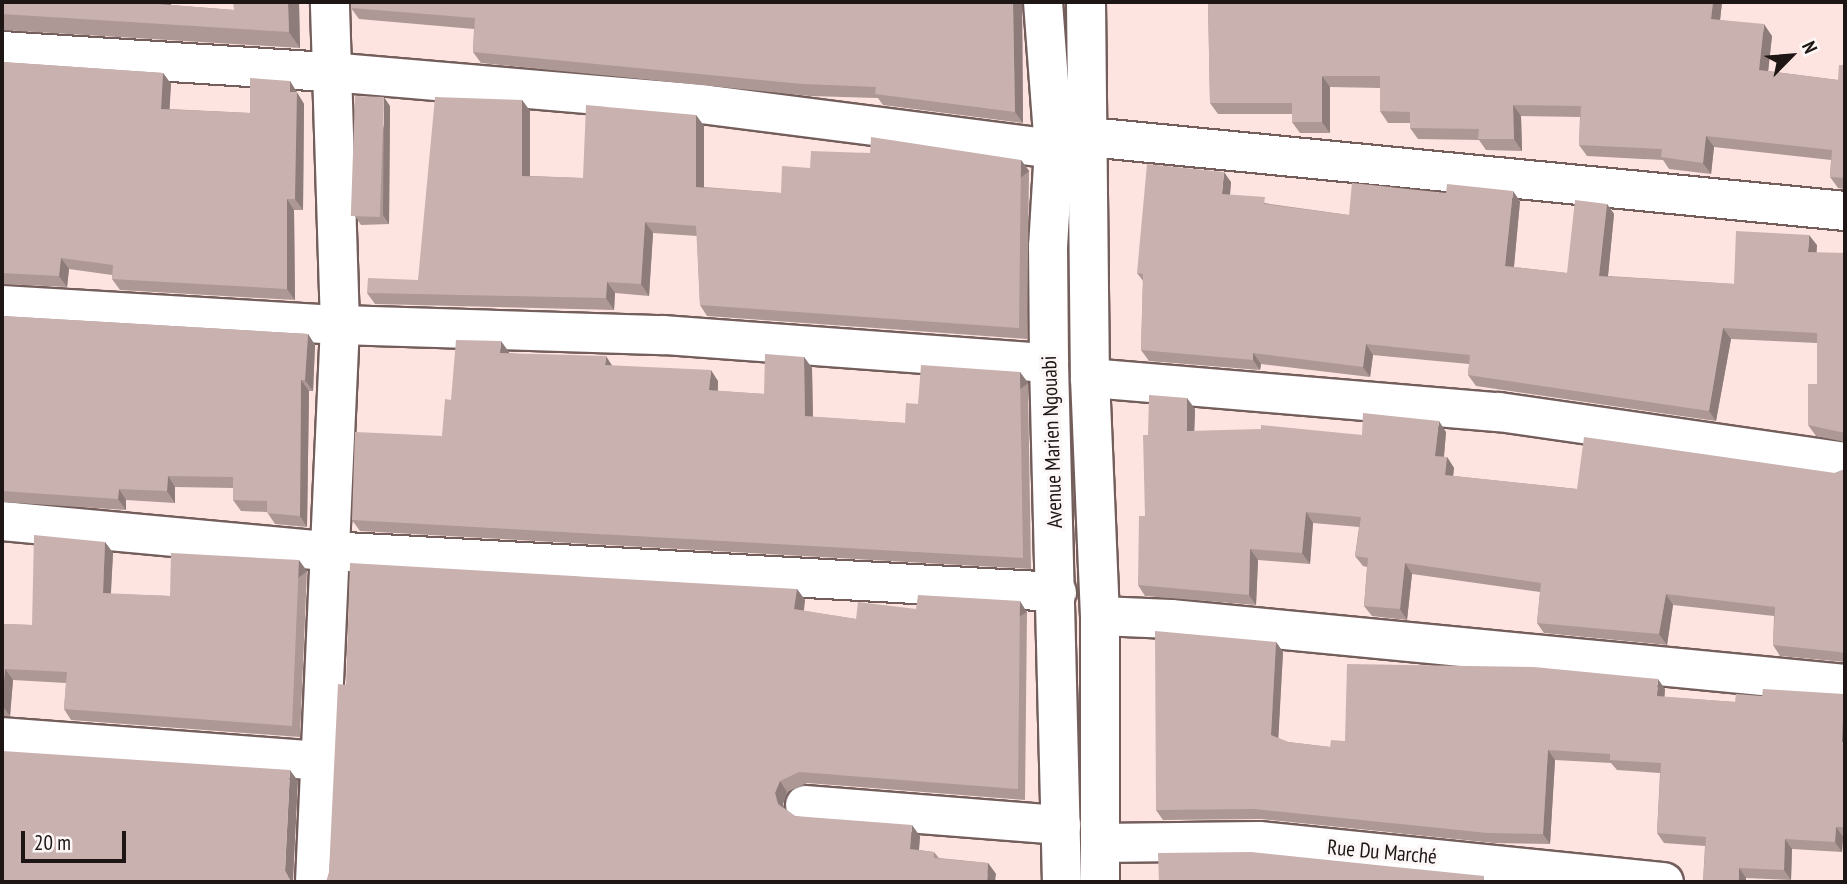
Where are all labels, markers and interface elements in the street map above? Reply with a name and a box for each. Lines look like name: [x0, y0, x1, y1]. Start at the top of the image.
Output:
north arrow: [1756, 21, 1826, 91]
text: N: [1797, 37, 1823, 57]
street label: Avenue Marien Ngouabi: [1036, 355, 1068, 529]
scale bar: [24, 818, 130, 862]
text: 20 m: [34, 829, 71, 856]
street label: Rue Du Marché: [1326, 835, 1438, 869]

